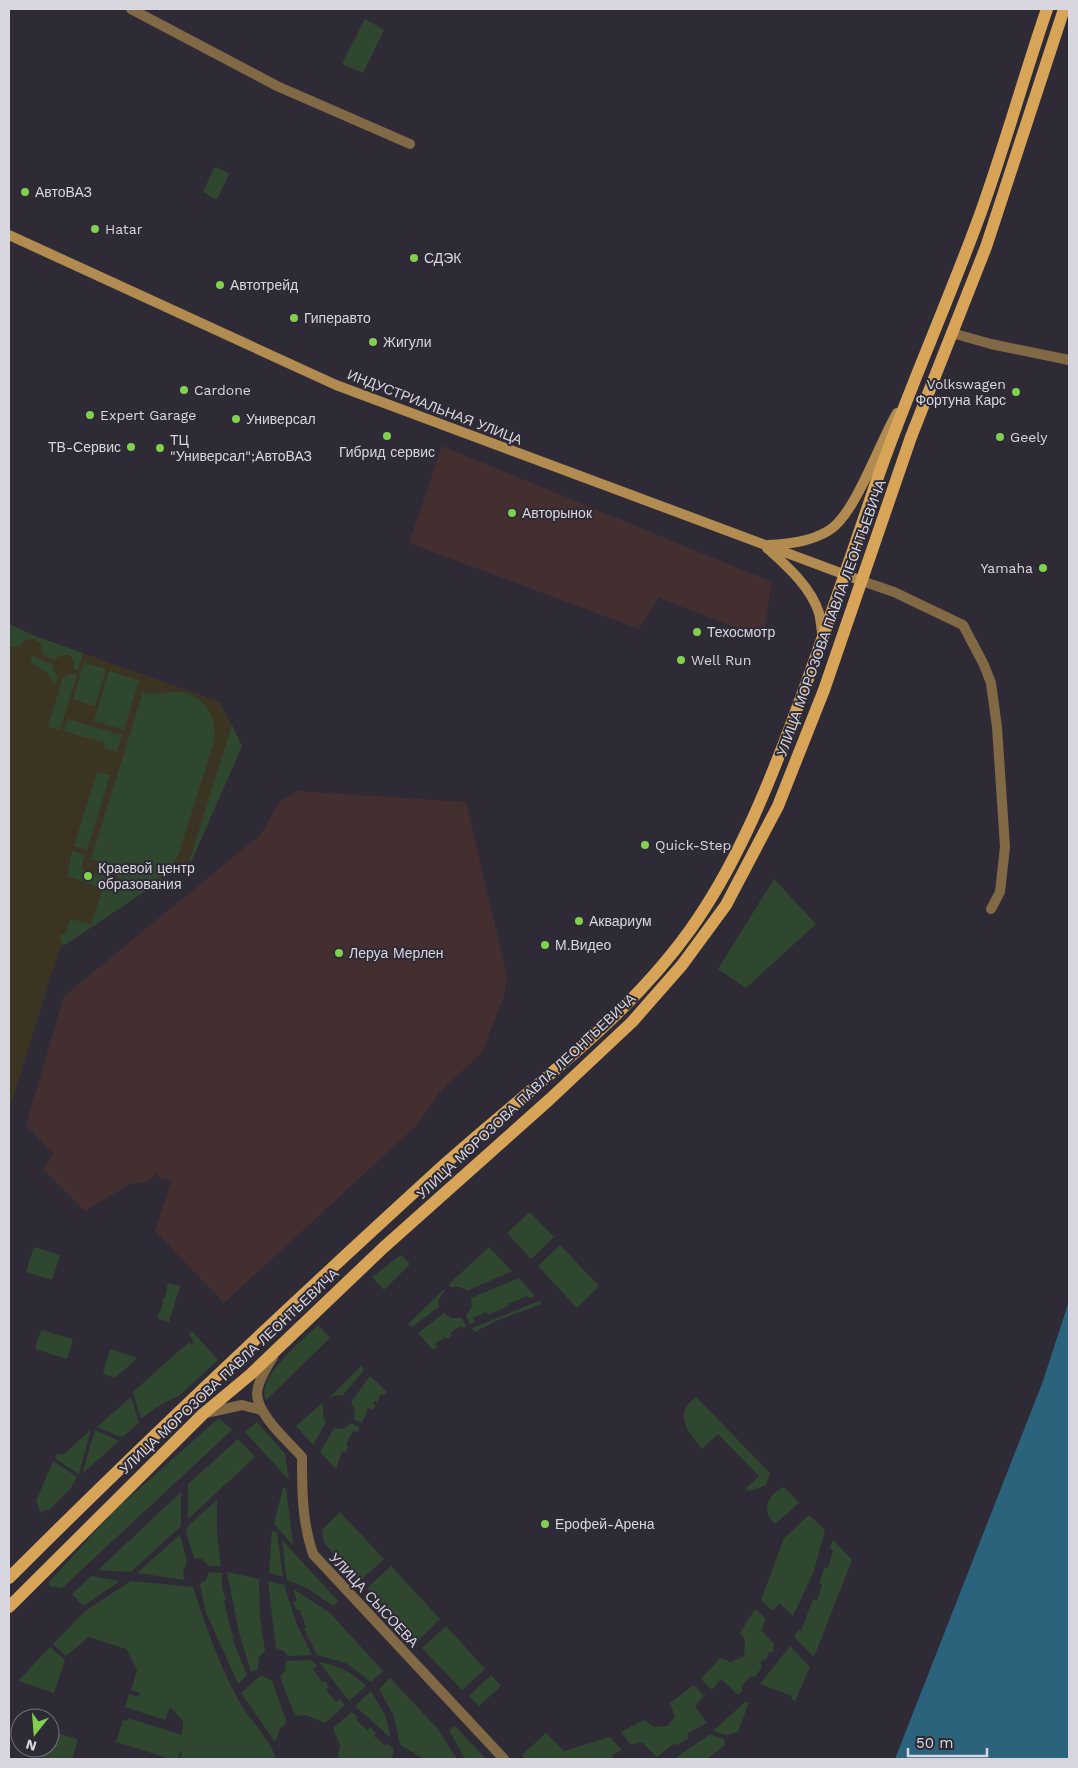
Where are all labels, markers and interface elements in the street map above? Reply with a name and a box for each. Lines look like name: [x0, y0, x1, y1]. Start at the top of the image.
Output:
place label: АвтоВАЗ: [35, 184, 92, 200]
marker: АвтоВАЗ: [19, 186, 31, 198]
place label: Hatar: [105, 221, 143, 237]
marker: Hatar: [89, 223, 101, 235]
place label: СДЭК: [424, 250, 462, 266]
marker: СДЭК: [408, 252, 420, 264]
place label: Автотрейд: [230, 277, 298, 293]
marker: Автотрейд: [214, 279, 226, 291]
place label: Гиперавто: [304, 310, 371, 326]
marker: Гиперавто: [288, 312, 300, 324]
place label: Жигули: [383, 334, 432, 350]
marker: Жигули: [367, 336, 379, 348]
street label: ИНДУСТРИАЛЬНАЯ УЛИЦА: [345, 366, 525, 448]
place label: Volkswagen Фортуна Карс: [916, 376, 1006, 408]
place label: Cardone: [194, 382, 251, 398]
marker: Cardone: [178, 384, 190, 396]
marker: Volkswagen Фортуна Карс: [1010, 386, 1022, 398]
place label: Expert Garage: [100, 407, 196, 423]
marker: Expert Garage: [84, 409, 96, 421]
place label: Универсал: [246, 411, 316, 427]
marker: Универсал: [230, 413, 242, 425]
place label: Geely: [1010, 429, 1048, 445]
marker: Гибрид сервис: [381, 430, 393, 442]
marker: Geely: [994, 431, 1006, 443]
place label: ТЦ "Универсал";АвтоВАЗ: [170, 432, 312, 464]
place label: ТВ-Сервис: [48, 439, 121, 455]
marker: ТВ-Сервис: [125, 441, 137, 453]
marker: ТЦ "Универсал";АвтоВАЗ: [154, 442, 166, 454]
place label: Гибрид сервис: [339, 444, 435, 460]
street label: УЛИЦА МОРОЗОВА ПАВЛА ЛЕОНТЬЕВИЧА: [773, 477, 889, 759]
place label: Авторынок: [522, 505, 593, 521]
marker: Авторынок: [506, 507, 518, 519]
place label: Yamaha: [980, 560, 1033, 576]
marker: Yamaha: [1037, 562, 1049, 574]
place label: Техосмотр: [707, 624, 775, 640]
marker: Техосмотр: [691, 626, 703, 638]
place label: Well Run: [691, 652, 751, 668]
marker: Well Run: [675, 654, 687, 666]
place label: Quick-Step: [655, 837, 731, 853]
marker: Quick-Step: [639, 839, 651, 851]
place label: Краевой центр образования: [98, 860, 195, 892]
marker: Краевой центр образования: [82, 870, 94, 882]
place label: Аквариум: [589, 913, 652, 929]
marker: Аквариум: [573, 915, 585, 927]
place label: М.Видео: [555, 937, 611, 953]
marker: М.Видео: [539, 939, 551, 951]
place label: Леруа Мерлен: [349, 945, 444, 961]
marker: Леруа Мерлен: [333, 947, 345, 959]
street label: УЛИЦА МОРОЗОВА ПАВЛА ЛЕОНТЬЕВИЧА: [413, 990, 639, 1202]
street label: УЛИЦА МОРОЗОВА ПАВЛА ЛЕОНТЬЕВИЧА: [116, 1265, 342, 1477]
place label: Ерофей-Арена: [555, 1516, 655, 1532]
marker: Ерофей-Арена: [539, 1518, 551, 1530]
street label: УЛИЦА СЫСОЕВА: [326, 1550, 422, 1651]
north arrow: [10, 1708, 60, 1758]
scale bar: [908, 1726, 987, 1758]
text: 50 m: [916, 1734, 953, 1752]
text: N: [24, 1736, 38, 1755]

